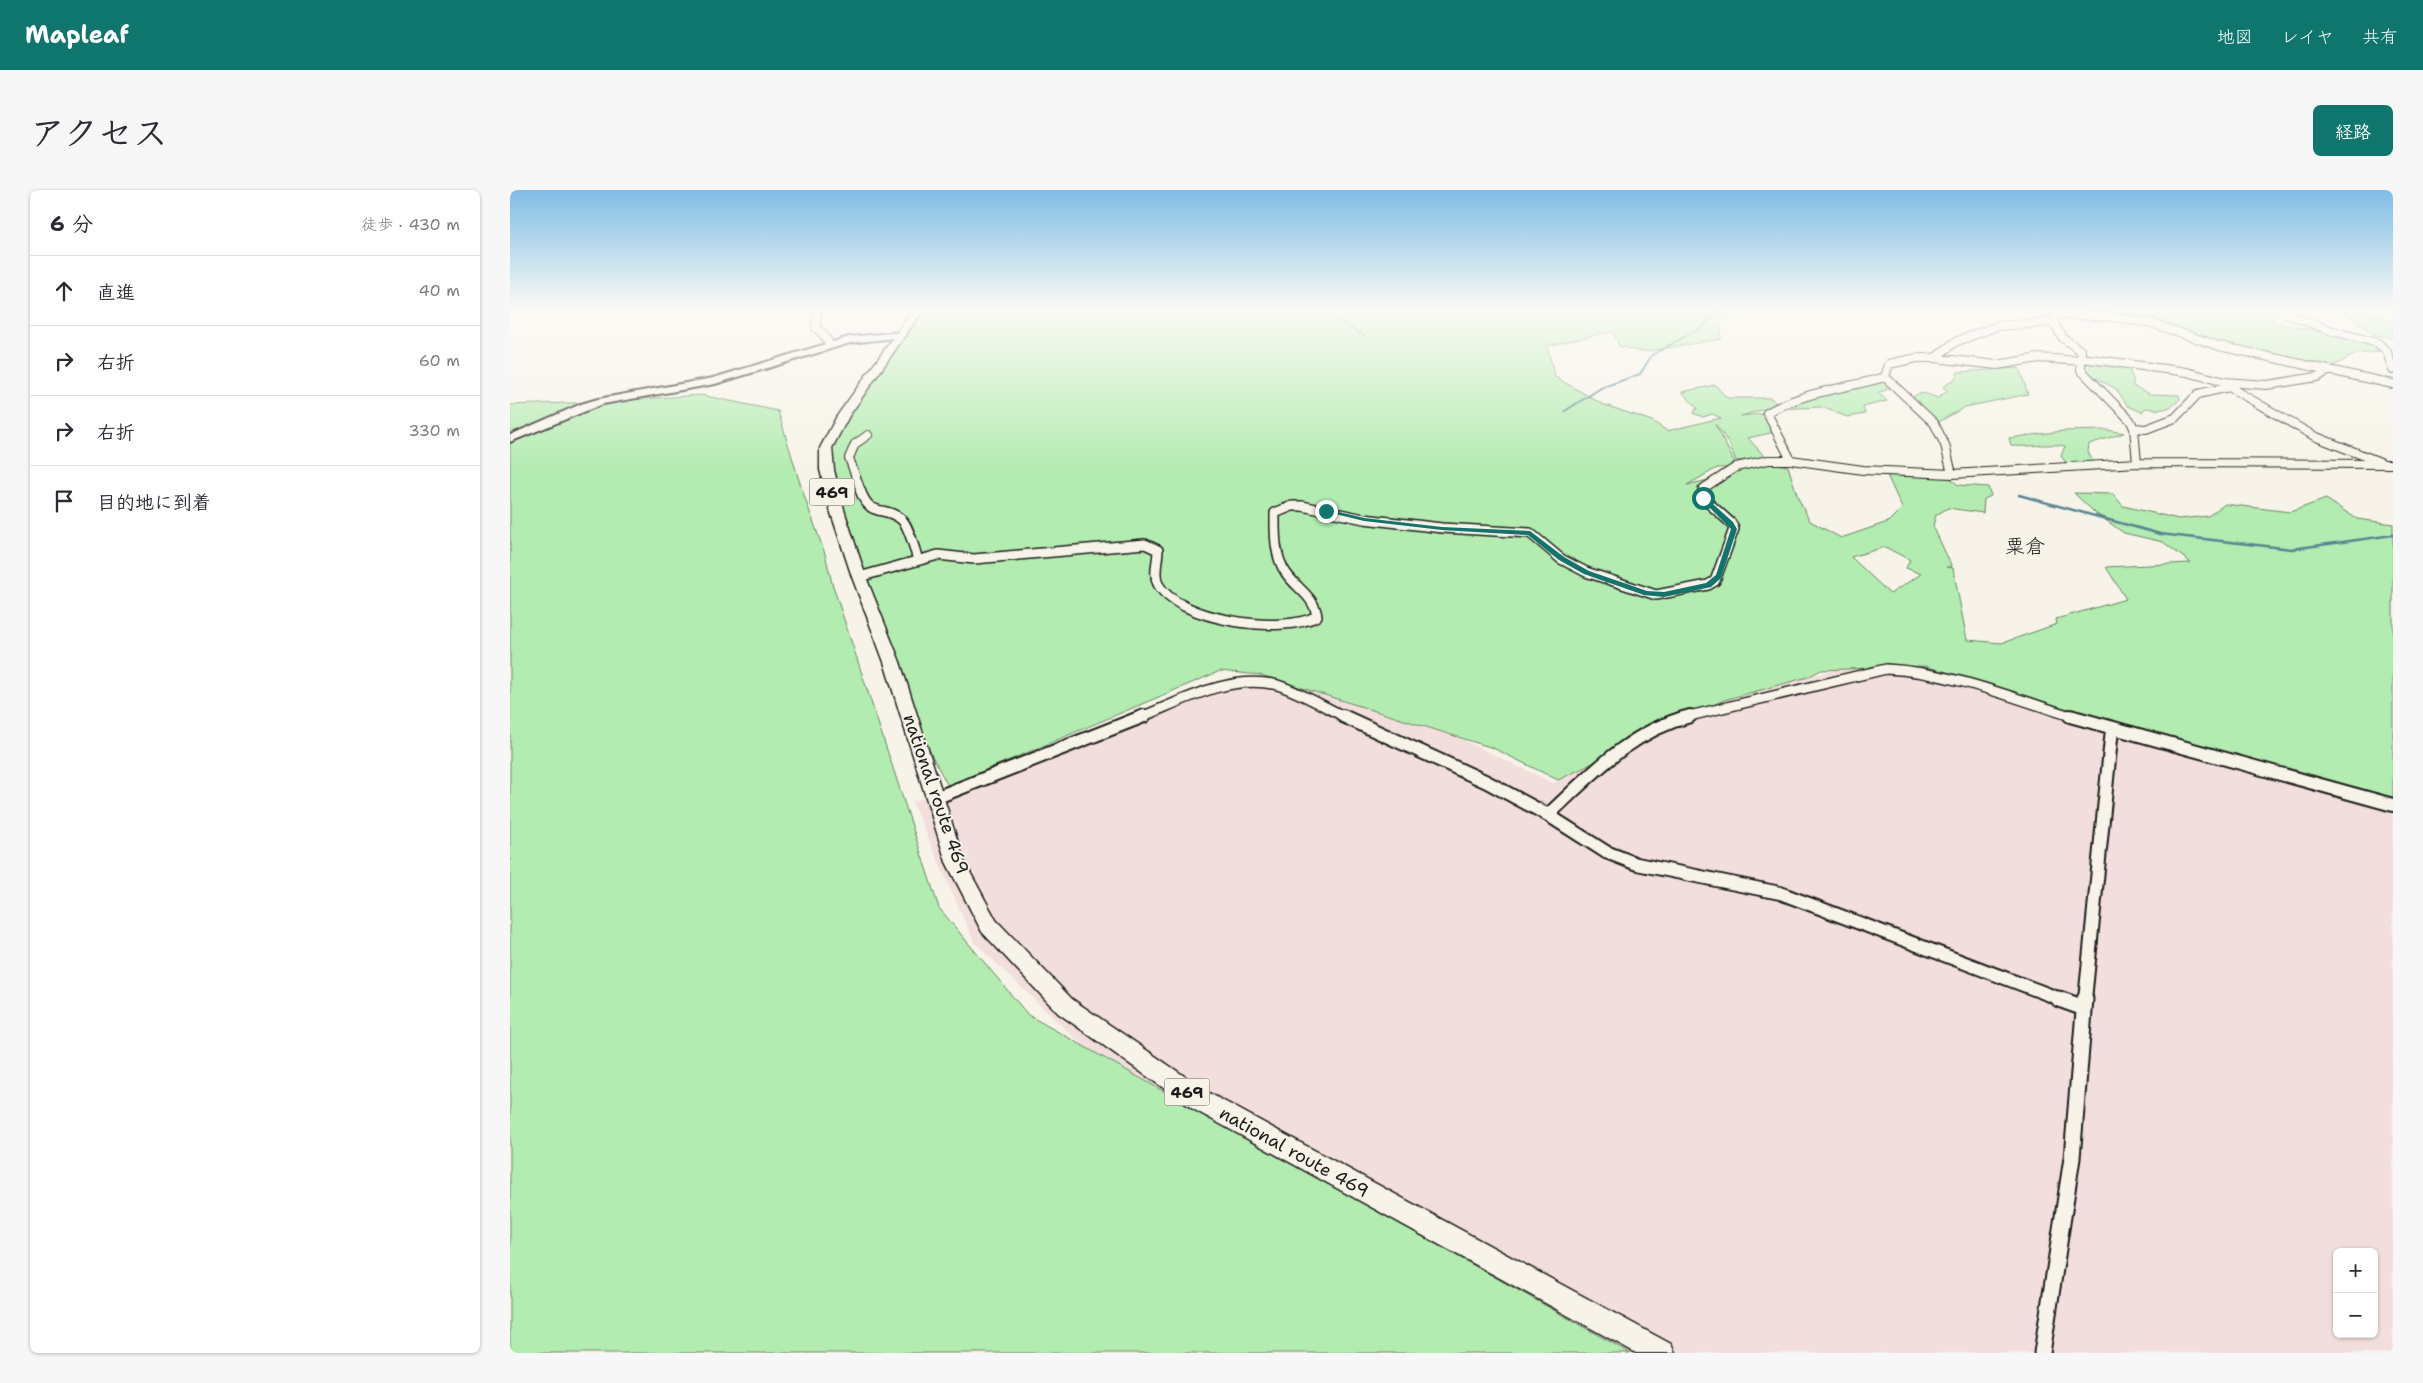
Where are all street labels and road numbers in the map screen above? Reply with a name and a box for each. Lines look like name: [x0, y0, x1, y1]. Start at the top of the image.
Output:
road number: 469: [810, 478, 854, 506]
street label: national route 469: [897, 711, 975, 877]
road number: 469: [1164, 1079, 1210, 1106]
street label: national route 469: [1215, 1101, 1373, 1203]

